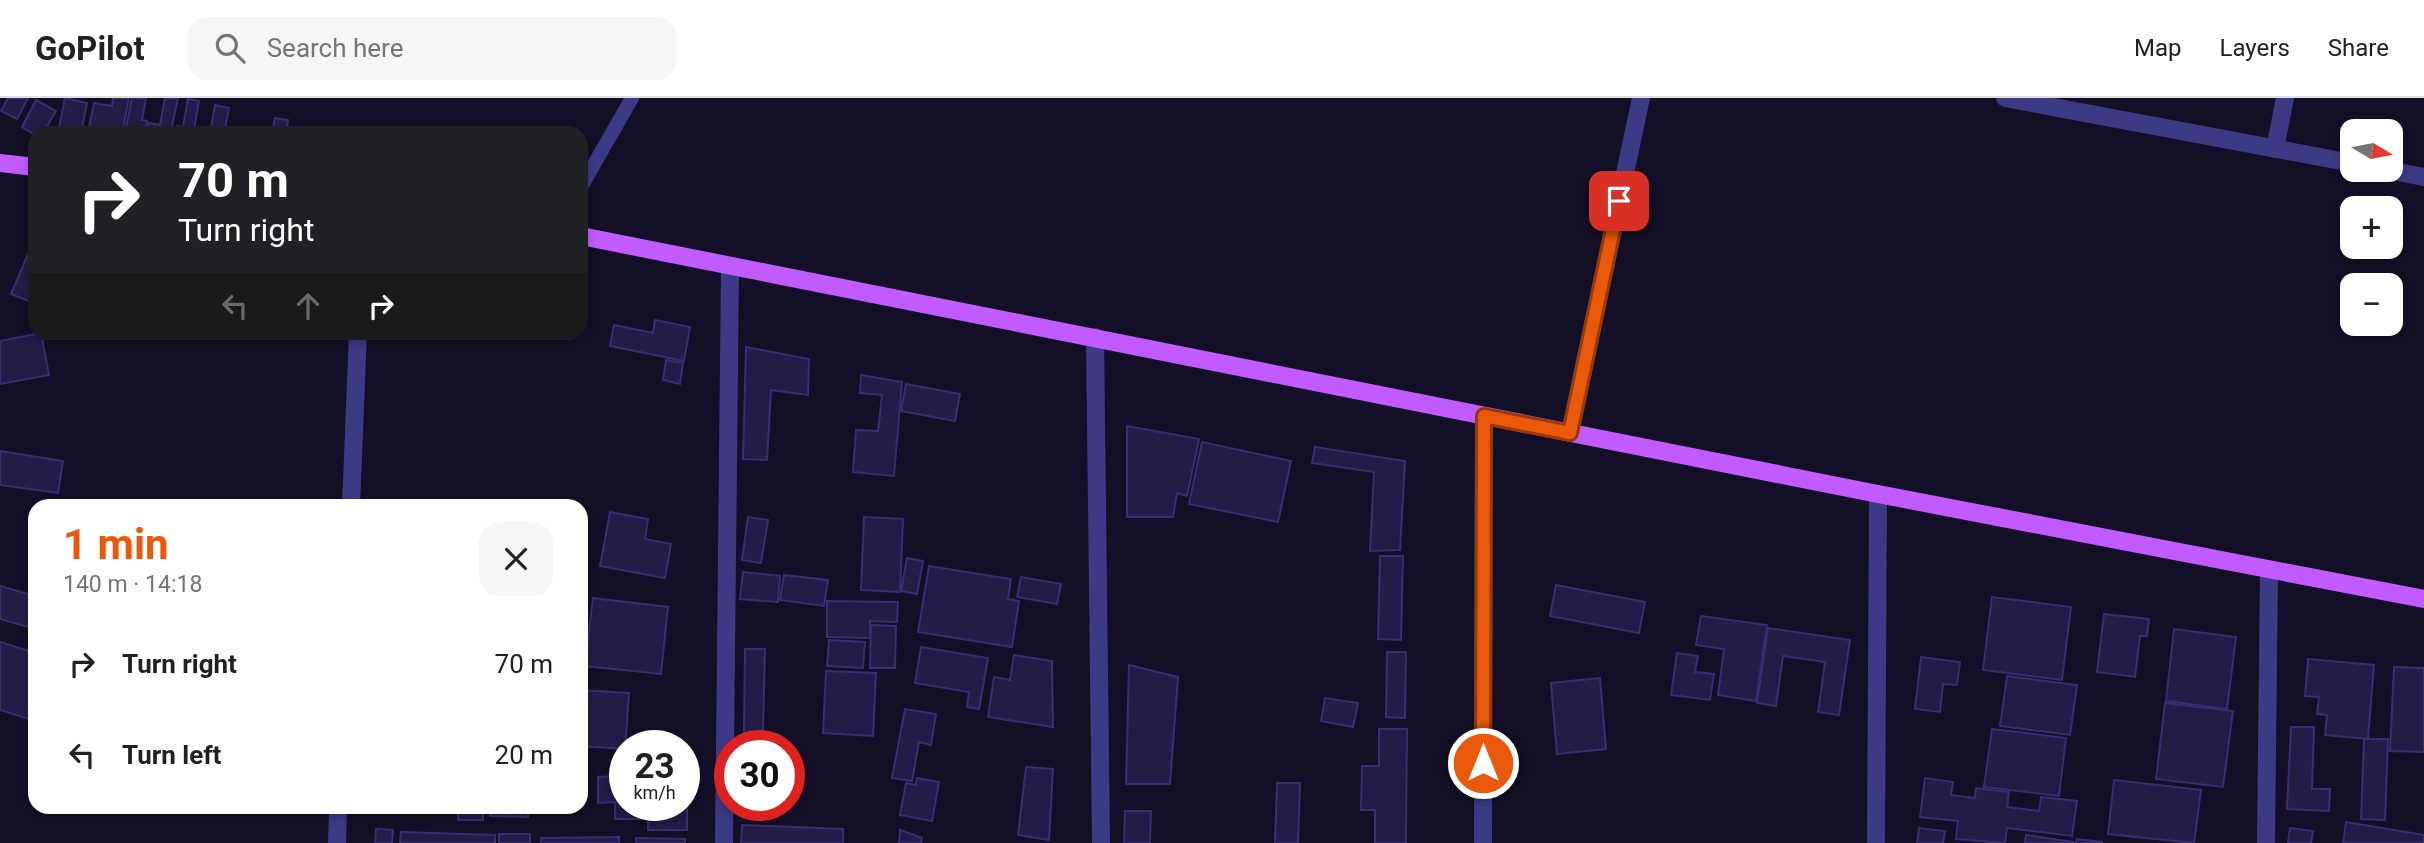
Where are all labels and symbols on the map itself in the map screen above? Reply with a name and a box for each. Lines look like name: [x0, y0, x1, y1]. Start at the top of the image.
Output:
north arrow: [2340, 119, 2403, 182]
pin: [1589, 171, 1649, 231]
position arrow: [1446, 726, 1520, 800]
speed limit sign: 30: [714, 730, 805, 821]

